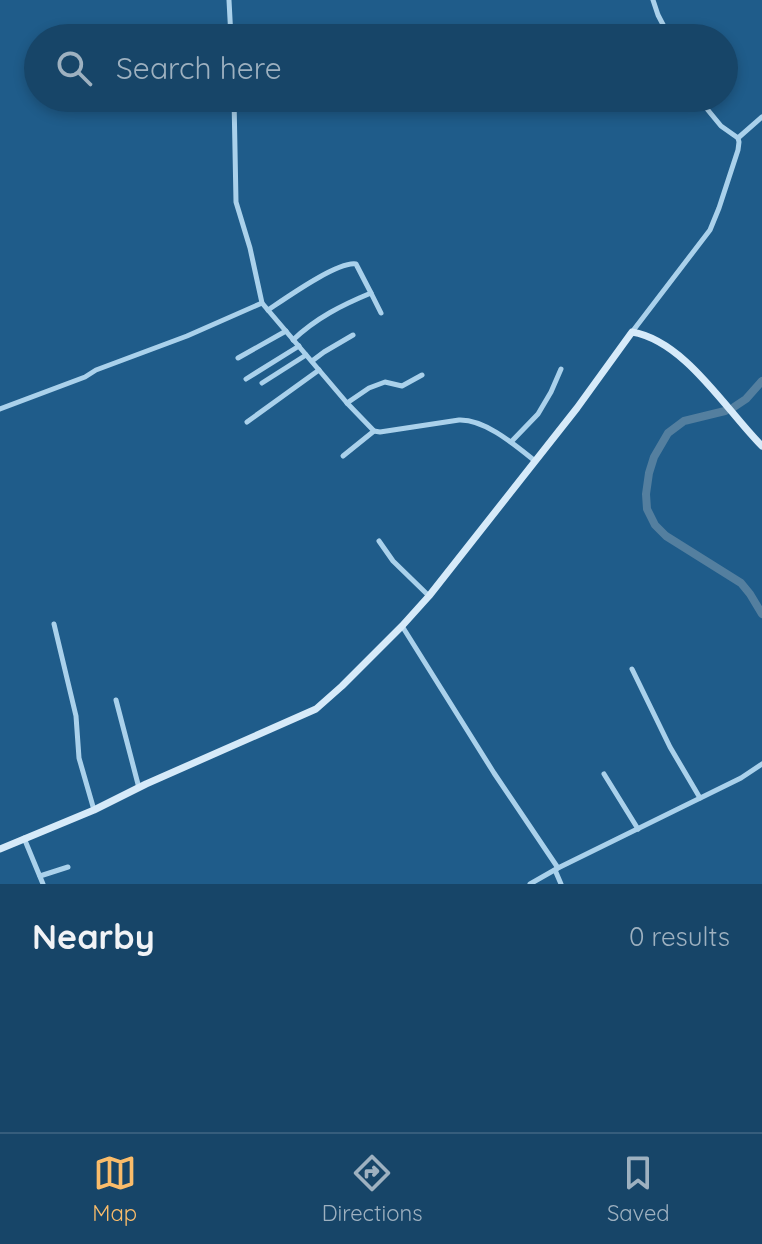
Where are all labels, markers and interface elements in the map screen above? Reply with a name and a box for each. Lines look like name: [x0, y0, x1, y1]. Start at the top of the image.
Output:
search box: [24, 24, 738, 112]
icon: search: [52, 46, 96, 90]
text: Search here: [116, 49, 282, 87]
text: Nearby: [32, 915, 155, 958]
text: 0 results: [629, 920, 730, 953]
tab: Map: [92, 1151, 137, 1227]
tab: Directions: [322, 1151, 422, 1227]
tab: Saved: [607, 1151, 670, 1227]

